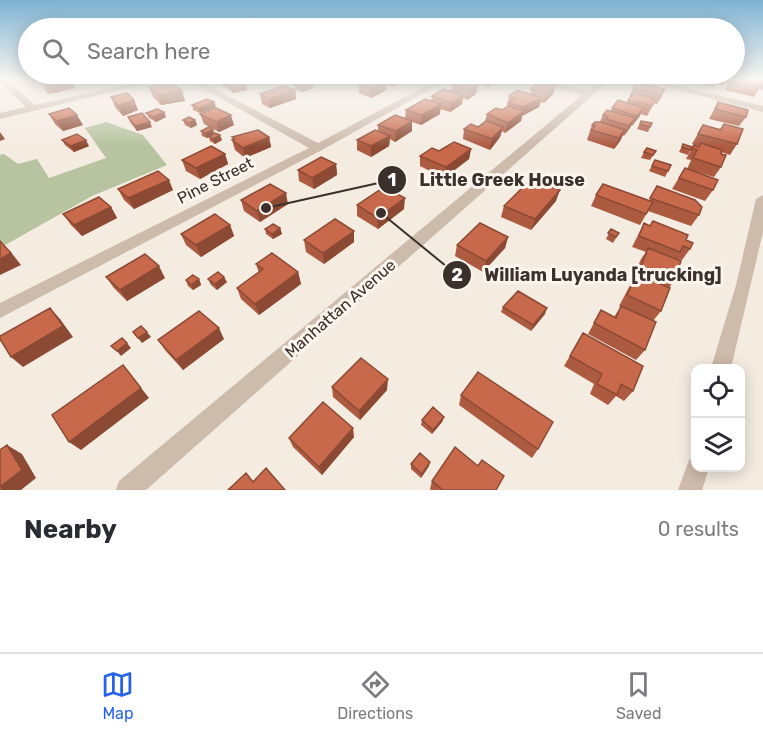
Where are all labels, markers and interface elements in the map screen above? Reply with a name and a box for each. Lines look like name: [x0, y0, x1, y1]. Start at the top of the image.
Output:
search box: [18, 18, 745, 84]
icon: search: [39, 35, 72, 68]
text: Search here: [87, 38, 210, 65]
street label: Pine Street: [174, 153, 257, 208]
callout: Little Greek House: [377, 162, 597, 198]
text: 1: [388, 169, 396, 191]
text: Little Greek House: [419, 169, 585, 191]
street label: Manhattan Avenue: [281, 255, 400, 362]
callout: William Luyanda [trucking]: [442, 257, 734, 293]
text: 2: [451, 264, 463, 286]
text: William Luyanda [trucking]: [484, 264, 722, 286]
map controls: [691, 364, 745, 472]
button: locate: [691, 364, 745, 418]
button: layers: [691, 418, 745, 472]
text: Nearby: [24, 514, 117, 545]
text: 0 results: [658, 517, 739, 541]
tab: Map: [101, 668, 134, 723]
tab: Directions: [337, 668, 413, 723]
tab: Saved: [616, 668, 662, 723]

